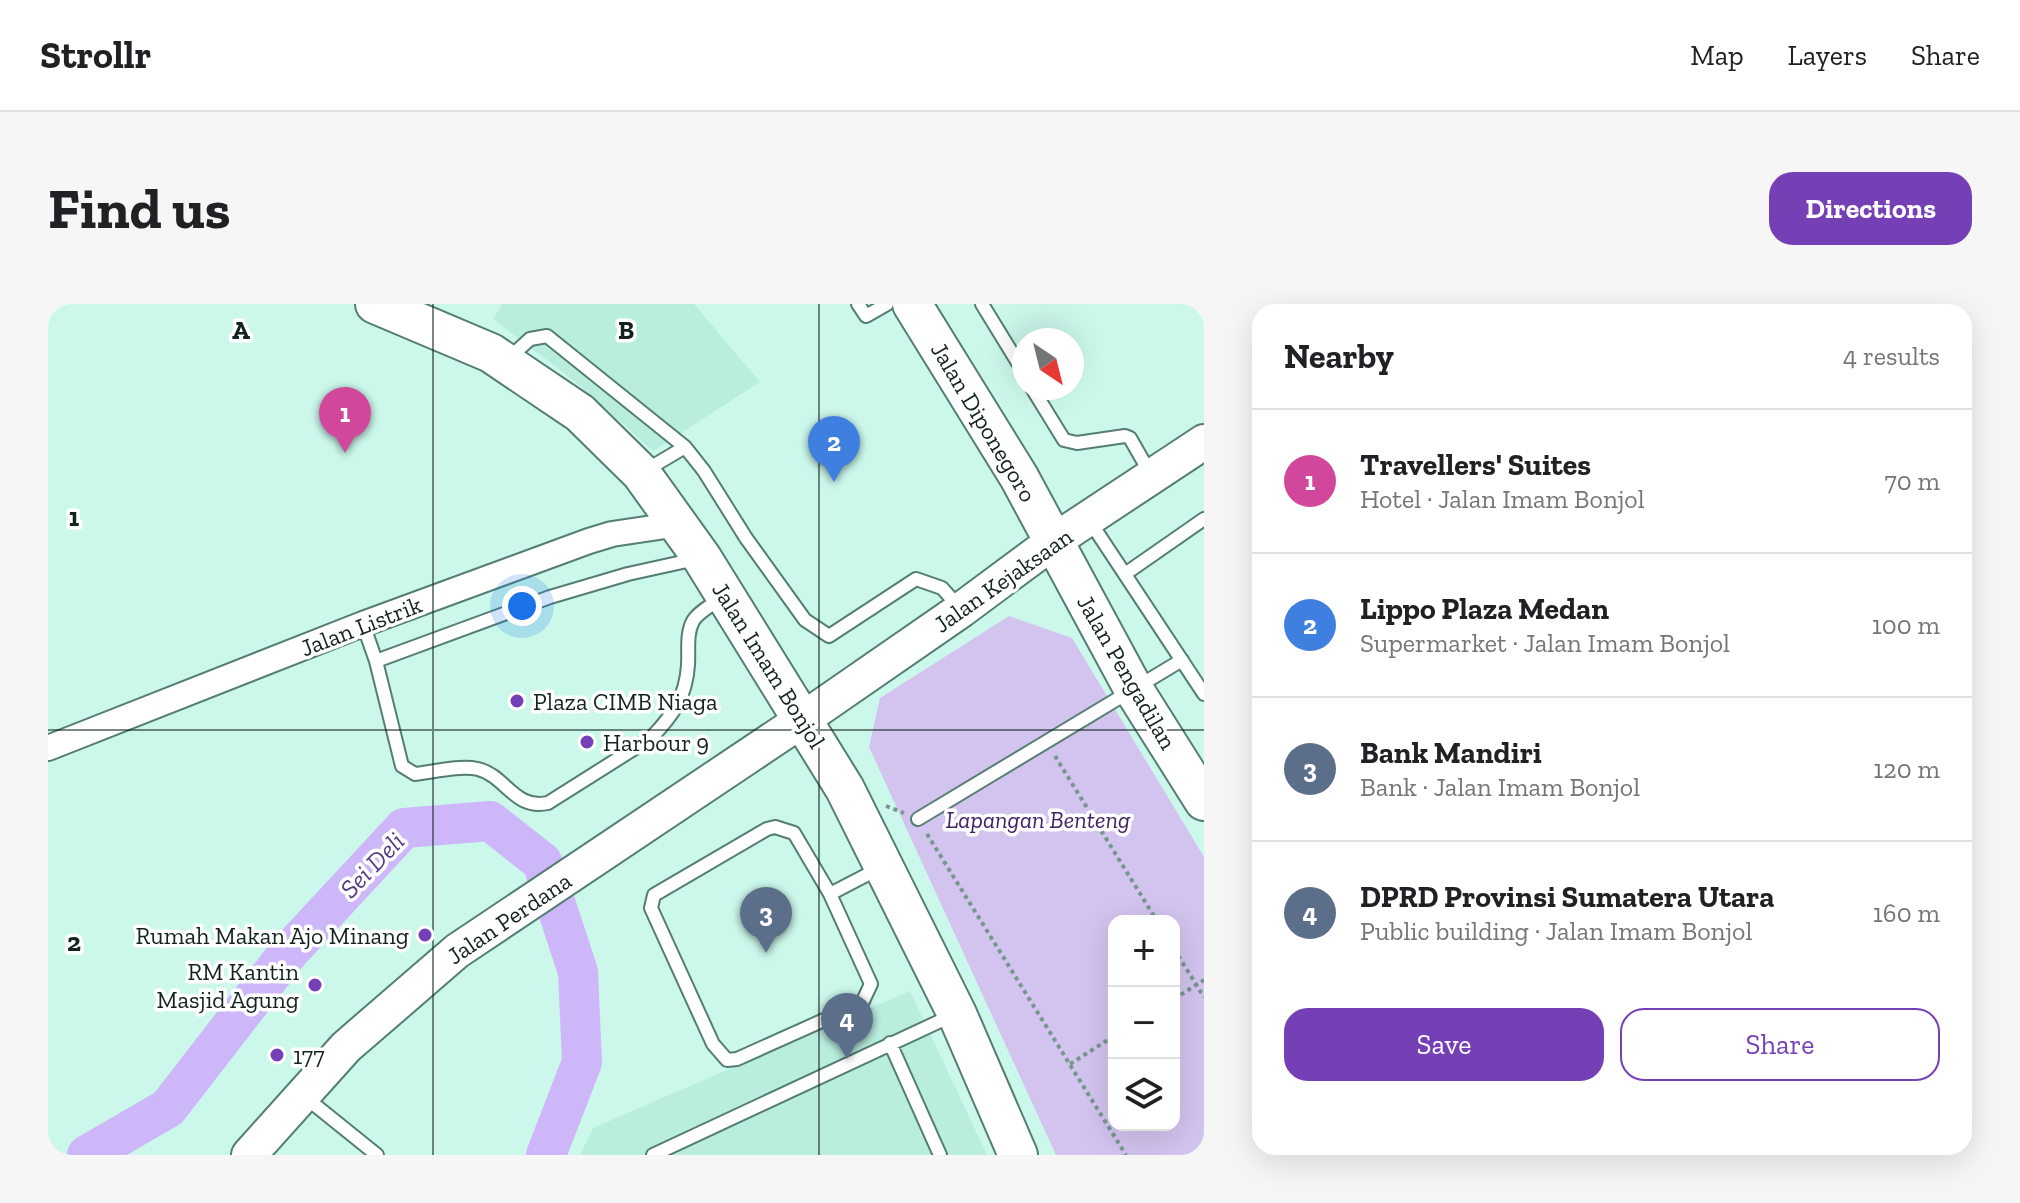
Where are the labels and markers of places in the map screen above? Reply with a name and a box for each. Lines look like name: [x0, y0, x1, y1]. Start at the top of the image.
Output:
pin: 1: [319, 387, 371, 453]
pin: 2: [808, 416, 860, 482]
place label: Plaza CIMB Niaga: [533, 687, 718, 716]
marker: Plaza CIMB Niaga: [508, 692, 526, 710]
place label: Harbour 9: [603, 728, 709, 757]
marker: Harbour 9: [578, 733, 596, 751]
pin: 3: [740, 887, 792, 953]
place label: Rumah Makan Ajo Minang: [136, 921, 409, 950]
marker: Rumah Makan Ajo Minang: [416, 926, 434, 944]
place label: RM Kantin Masjid Agung: [157, 957, 299, 1014]
marker: RM Kantin Masjid Agung: [306, 976, 324, 994]
pin: 4: [821, 993, 873, 1059]
place label: 177: [293, 1041, 324, 1070]
marker: 177: [268, 1046, 286, 1064]

